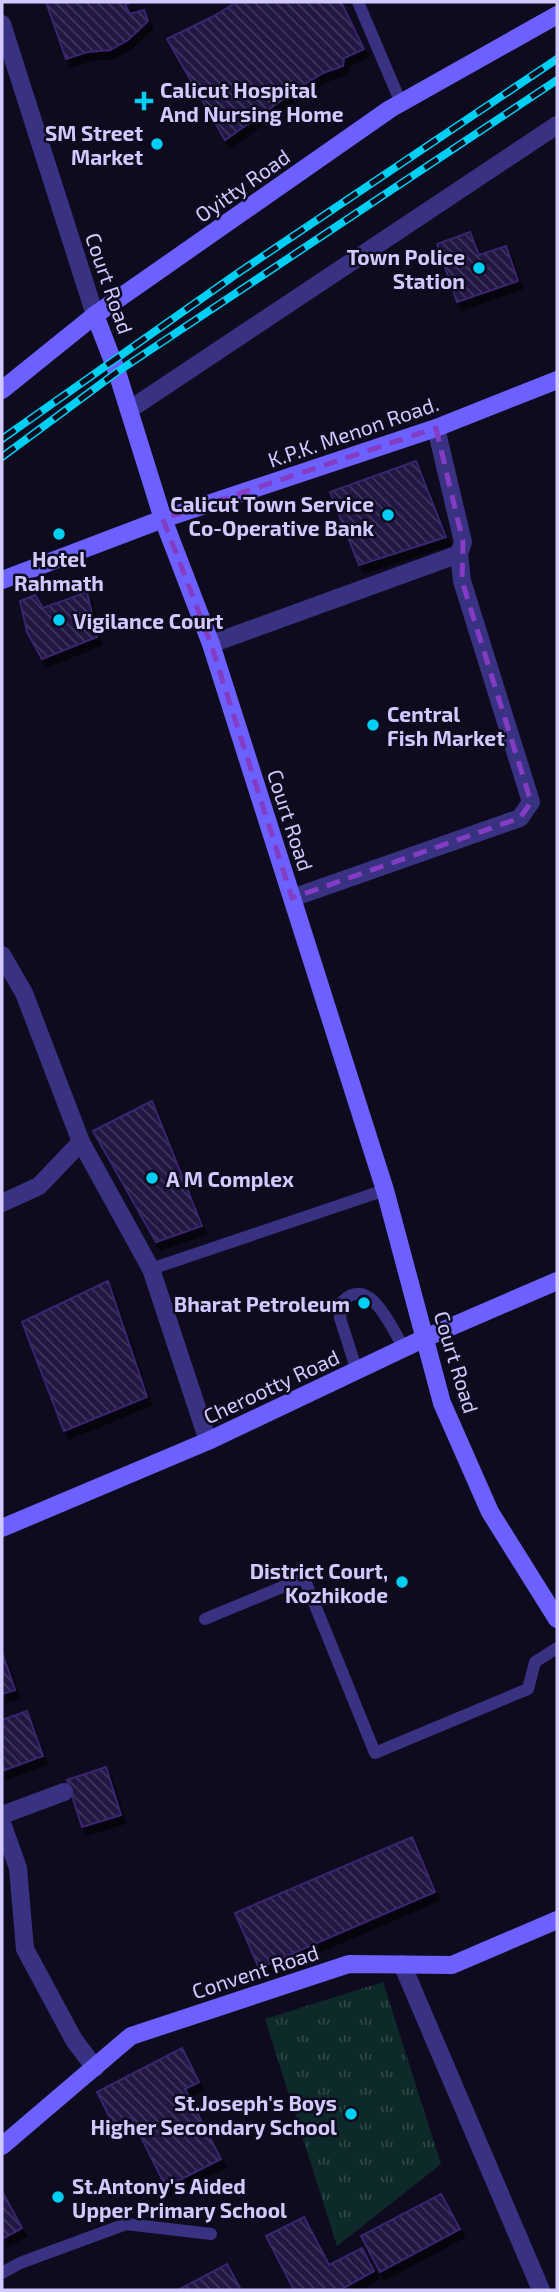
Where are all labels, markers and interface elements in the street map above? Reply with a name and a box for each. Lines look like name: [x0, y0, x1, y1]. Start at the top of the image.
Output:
place label: Calicut Hospital And Nursing Home: [160, 77, 344, 126]
marker: Calicut Hospital And Nursing Home: [134, 91, 154, 111]
place label: SM Street Market: [45, 120, 143, 169]
marker: SM Street Market: [149, 136, 165, 152]
street label: Oyitty Road: [190, 143, 294, 227]
street label: Court Road: [81, 229, 139, 337]
place label: Town Police Station: [347, 244, 465, 293]
marker: Town Police Station: [471, 260, 487, 276]
street label: K.P.K. Menon Road.: [265, 390, 441, 472]
place label: Calicut Town Service Co-Operative Bank: [170, 491, 374, 540]
marker: Calicut Town Service Co-Operative Bank: [380, 507, 396, 523]
marker: Hotel Rahmath: [51, 526, 67, 542]
place label: Hotel Rahmath: [14, 546, 104, 595]
place label: Vigilance Court: [73, 608, 224, 633]
marker: Vigilance Court: [51, 612, 67, 628]
place label: Central Fish Market: [387, 701, 505, 750]
marker: Central Fish Market: [365, 717, 381, 733]
street label: Court Road: [263, 766, 319, 874]
place label: A M Complex: [166, 1166, 294, 1191]
marker: A M Complex: [144, 1170, 160, 1186]
place label: Bharat Petroleum: [174, 1291, 350, 1316]
marker: Bharat Petroleum: [356, 1295, 372, 1311]
street label: Court Road: [430, 1308, 484, 1416]
street label: Cherootty Road: [199, 1344, 343, 1428]
place label: District Court, Kozhikode: [250, 1558, 388, 1607]
marker: District Court, Kozhikode: [394, 1574, 410, 1590]
street label: Convent Road: [189, 1939, 321, 2003]
place label: St.Joseph's Boys Higher Secondary School: [91, 2090, 337, 2140]
marker: St.Joseph's Boys Higher Secondary School: [343, 2106, 359, 2122]
place label: St.Antony's Aided Upper Primary School: [72, 2173, 287, 2223]
marker: St.Antony's Aided Upper Primary School: [50, 2189, 66, 2205]

